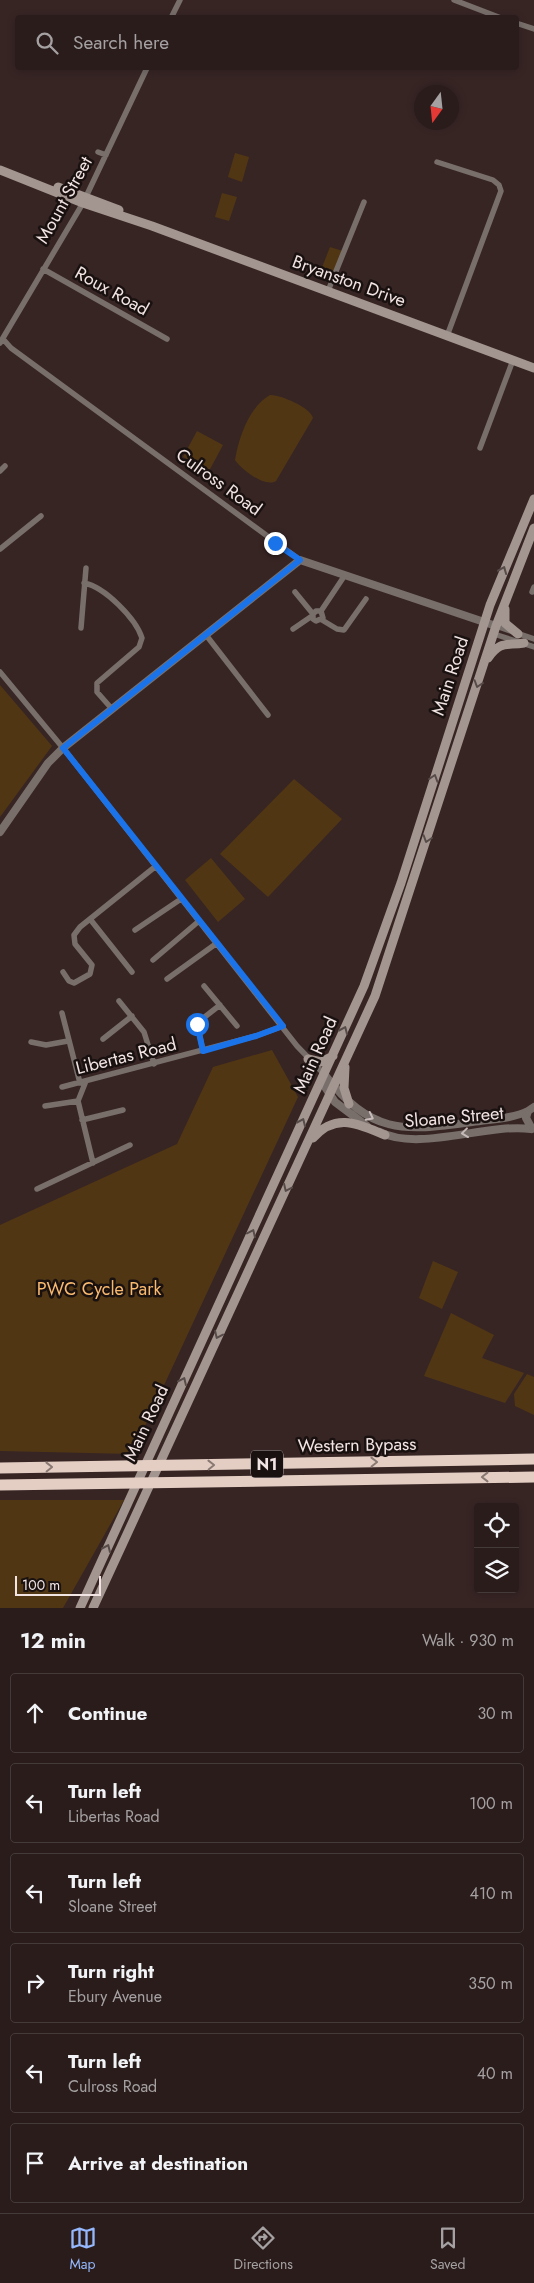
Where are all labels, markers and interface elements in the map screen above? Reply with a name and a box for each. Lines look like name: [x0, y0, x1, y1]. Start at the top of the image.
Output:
search box: [15, 15, 519, 70]
icon: search: [33, 29, 61, 57]
text: Search here: [73, 29, 169, 56]
north arrow: [414, 85, 459, 130]
street label: Mount Street: [29, 151, 99, 248]
street label: Bryanston Drive: [289, 248, 409, 314]
street label: Roux Road: [70, 260, 154, 322]
street label: Culross Road: [171, 442, 267, 522]
route end: [264, 532, 287, 555]
one-way arrow: [497, 566, 507, 575]
street label: Main Road: [425, 633, 475, 719]
one-way arrow: [473, 680, 483, 688]
one-way arrow: [428, 775, 438, 783]
one-way arrow: [423, 834, 433, 842]
street label: Main Road: [287, 1012, 343, 1098]
route start: [186, 1013, 209, 1036]
one-way arrow: [338, 1026, 349, 1035]
street label: Libertas Road: [73, 1031, 179, 1081]
street label: Sloane Street: [403, 1100, 505, 1134]
one-way arrow: [365, 1111, 374, 1121]
one-way arrow: [296, 1119, 306, 1128]
one-way arrow: [461, 1127, 469, 1138]
one-way arrow: [282, 1183, 293, 1192]
one-way arrow: [245, 1229, 256, 1238]
park label: PWC Cycle Park: [37, 1276, 161, 1302]
one-way arrow: [213, 1330, 224, 1339]
one-way arrow: [177, 1377, 187, 1386]
street label: Main Road: [117, 1381, 175, 1465]
street label: Western Bypass: [297, 1431, 417, 1459]
road number: N1: [251, 1450, 283, 1478]
one-way arrow: [370, 1457, 378, 1468]
one-way arrow: [207, 1460, 215, 1471]
one-way arrow: [45, 1462, 53, 1472]
one-way arrow: [481, 1472, 489, 1483]
map controls: [474, 1503, 519, 1593]
button: locate: [474, 1503, 519, 1548]
one-way arrow: [101, 1544, 112, 1553]
button: layers: [474, 1548, 519, 1593]
scale bar: [15, 1573, 101, 1596]
text: 100 m: [22, 1575, 60, 1595]
text: 12 min: [20, 1626, 86, 1656]
text: Walk · 930 m: [422, 1629, 514, 1652]
icon: ahead: [21, 1699, 49, 1727]
text: Continue: [68, 1700, 147, 1727]
text: 30 m: [477, 1702, 513, 1725]
text: Turn left: [68, 1778, 141, 1805]
icon: left: [21, 1789, 49, 1817]
text: 100 m: [469, 1792, 513, 1815]
text: Libertas Road: [68, 1805, 160, 1828]
text: Turn left: [68, 1868, 141, 1895]
icon: left: [21, 1879, 49, 1907]
text: 410 m: [470, 1882, 513, 1905]
text: Sloane Street: [68, 1895, 157, 1918]
text: Turn right: [68, 1958, 154, 1985]
icon: right: [21, 1969, 49, 1997]
text: 350 m: [468, 1972, 513, 1995]
text: Ebury Avenue: [68, 1985, 162, 2008]
text: Turn left: [68, 2048, 141, 2075]
icon: left: [21, 2059, 49, 2087]
text: 40 m: [477, 2062, 513, 2085]
text: Culross Road: [68, 2075, 157, 2098]
icon: arrive: [21, 2149, 49, 2177]
text: Arrive at destination: [68, 2150, 248, 2177]
tab: Map: [69, 2224, 97, 2274]
tab: Directions: [234, 2224, 293, 2274]
tab: Saved: [430, 2224, 465, 2274]

